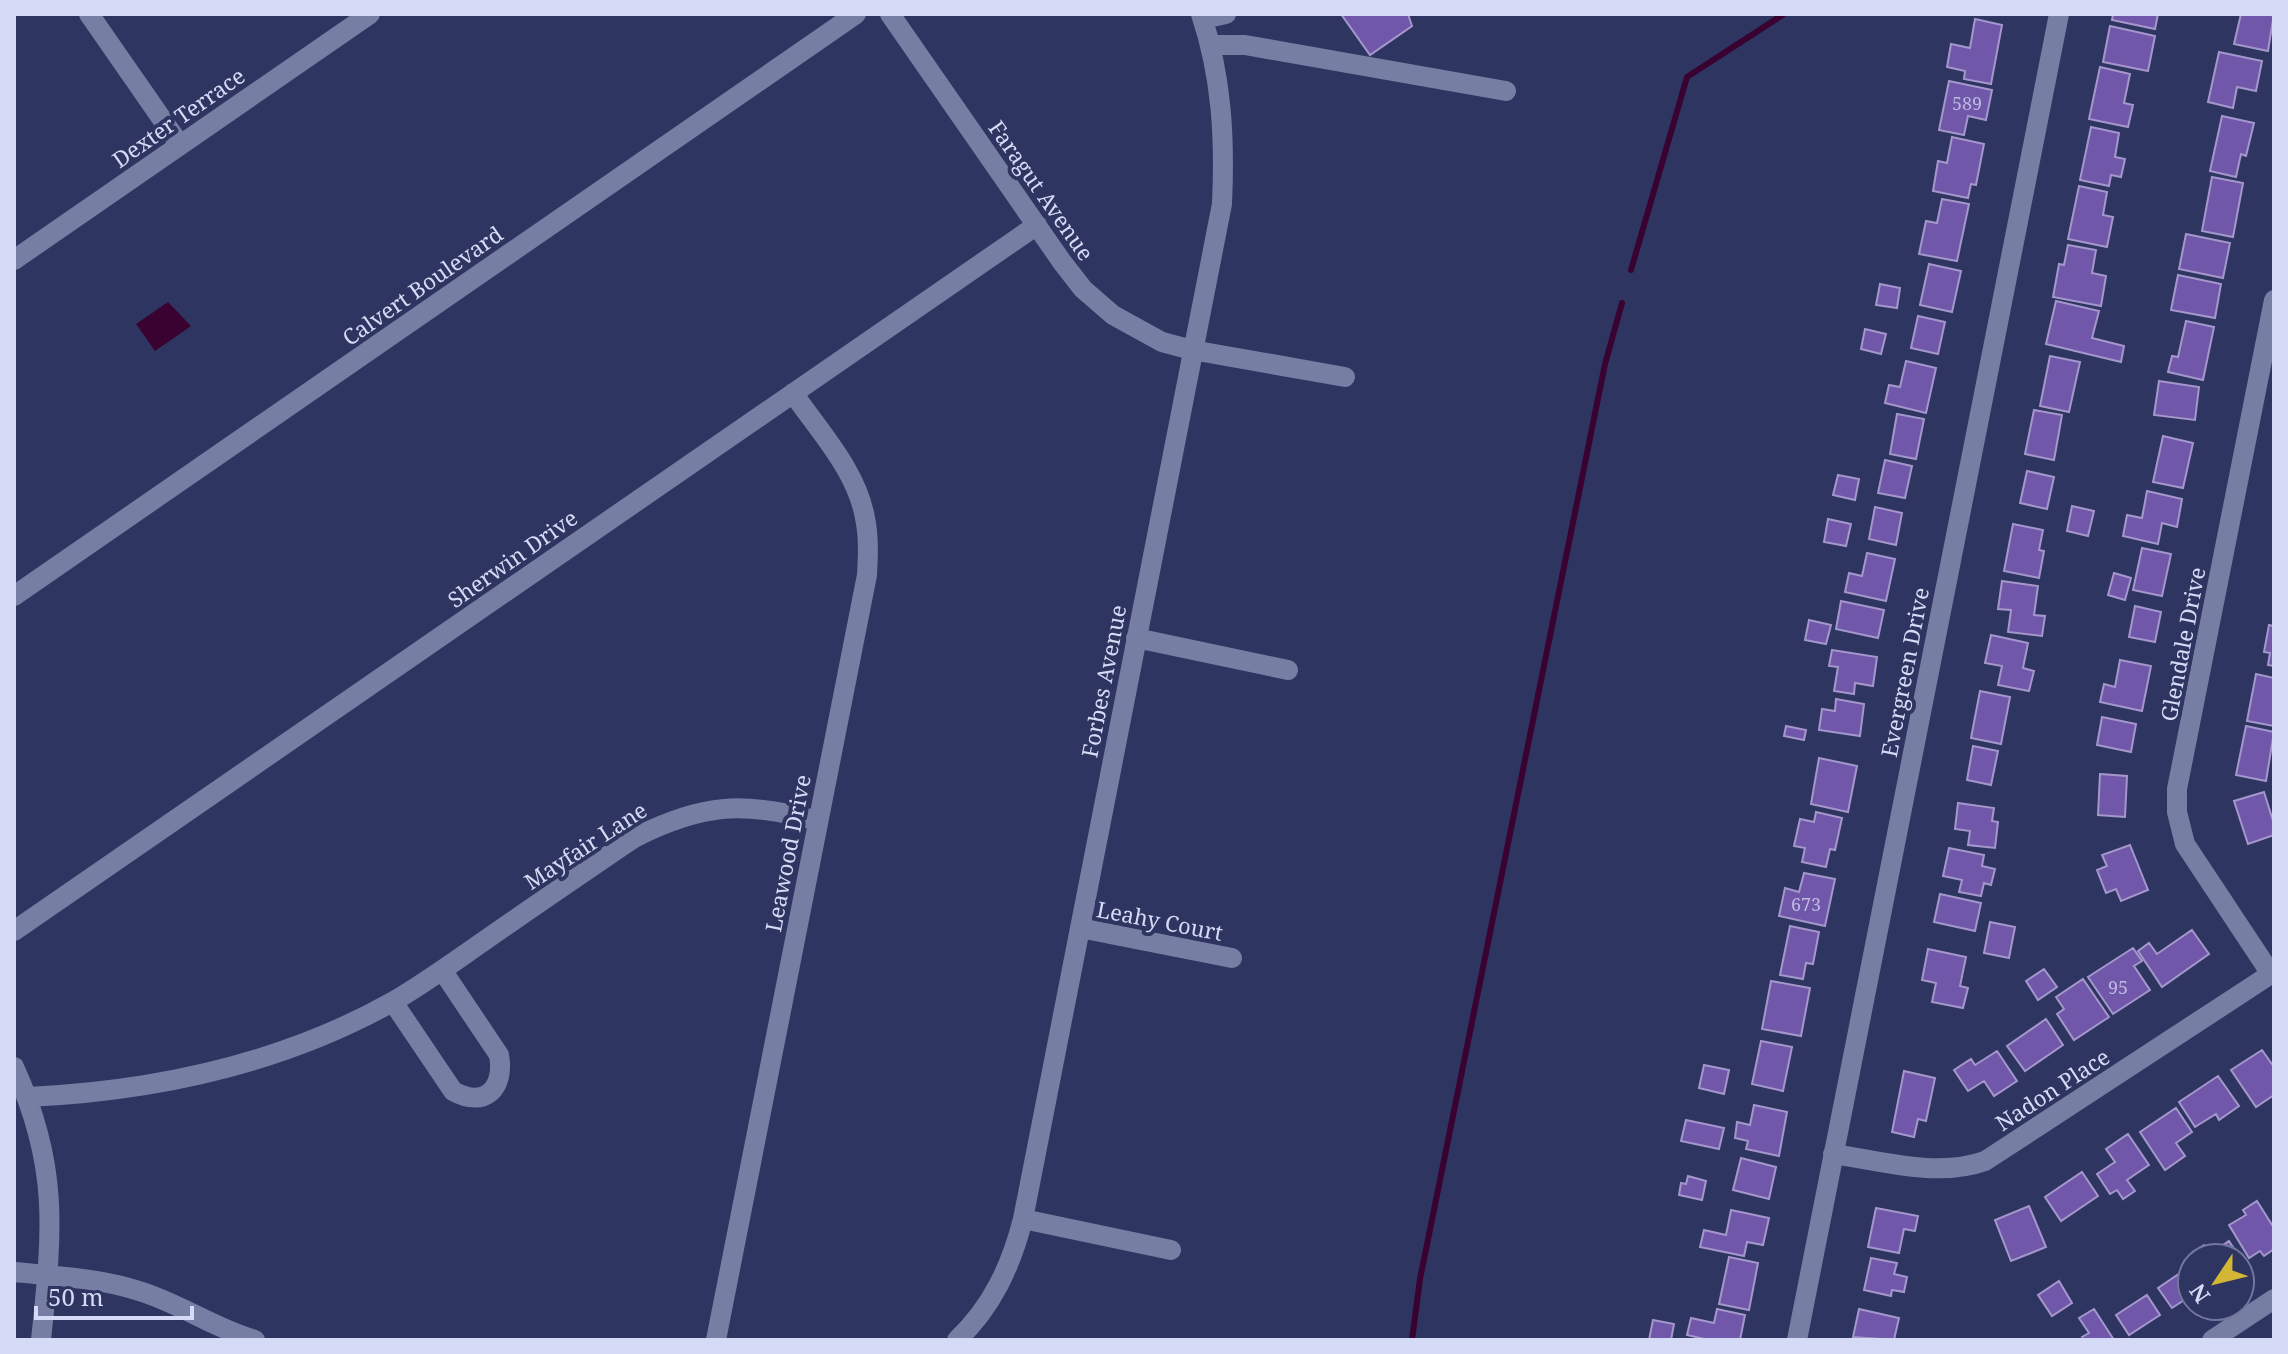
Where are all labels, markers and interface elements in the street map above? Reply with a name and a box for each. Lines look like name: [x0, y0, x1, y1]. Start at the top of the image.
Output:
street label: Dexter Terrace: [106, 60, 250, 174]
house number: 589: [1952, 91, 1982, 115]
street label: Faragut Avenue: [982, 114, 1102, 266]
street label: Calvert Boulevard: [336, 218, 509, 352]
street label: Sherwin Drive: [441, 502, 583, 614]
street label: Glendale Drive: [2152, 564, 2212, 724]
street label: Evergreen Drive: [1873, 585, 1935, 759]
street label: Forbes Avenue: [1074, 602, 1132, 760]
street label: Leawood Drive: [757, 772, 817, 934]
street label: Mayfair Lane: [518, 794, 652, 896]
house number: 673: [1791, 892, 1821, 916]
street label: Leahy Court: [1094, 893, 1226, 947]
house number: 95: [2108, 975, 2128, 999]
street label: Nadon Place: [1989, 1041, 2115, 1137]
north arrow: [2176, 1242, 2256, 1322]
scale bar: [36, 1270, 192, 1320]
text: N: [2182, 1278, 2216, 1310]
text: 50 m: [48, 1280, 104, 1313]

